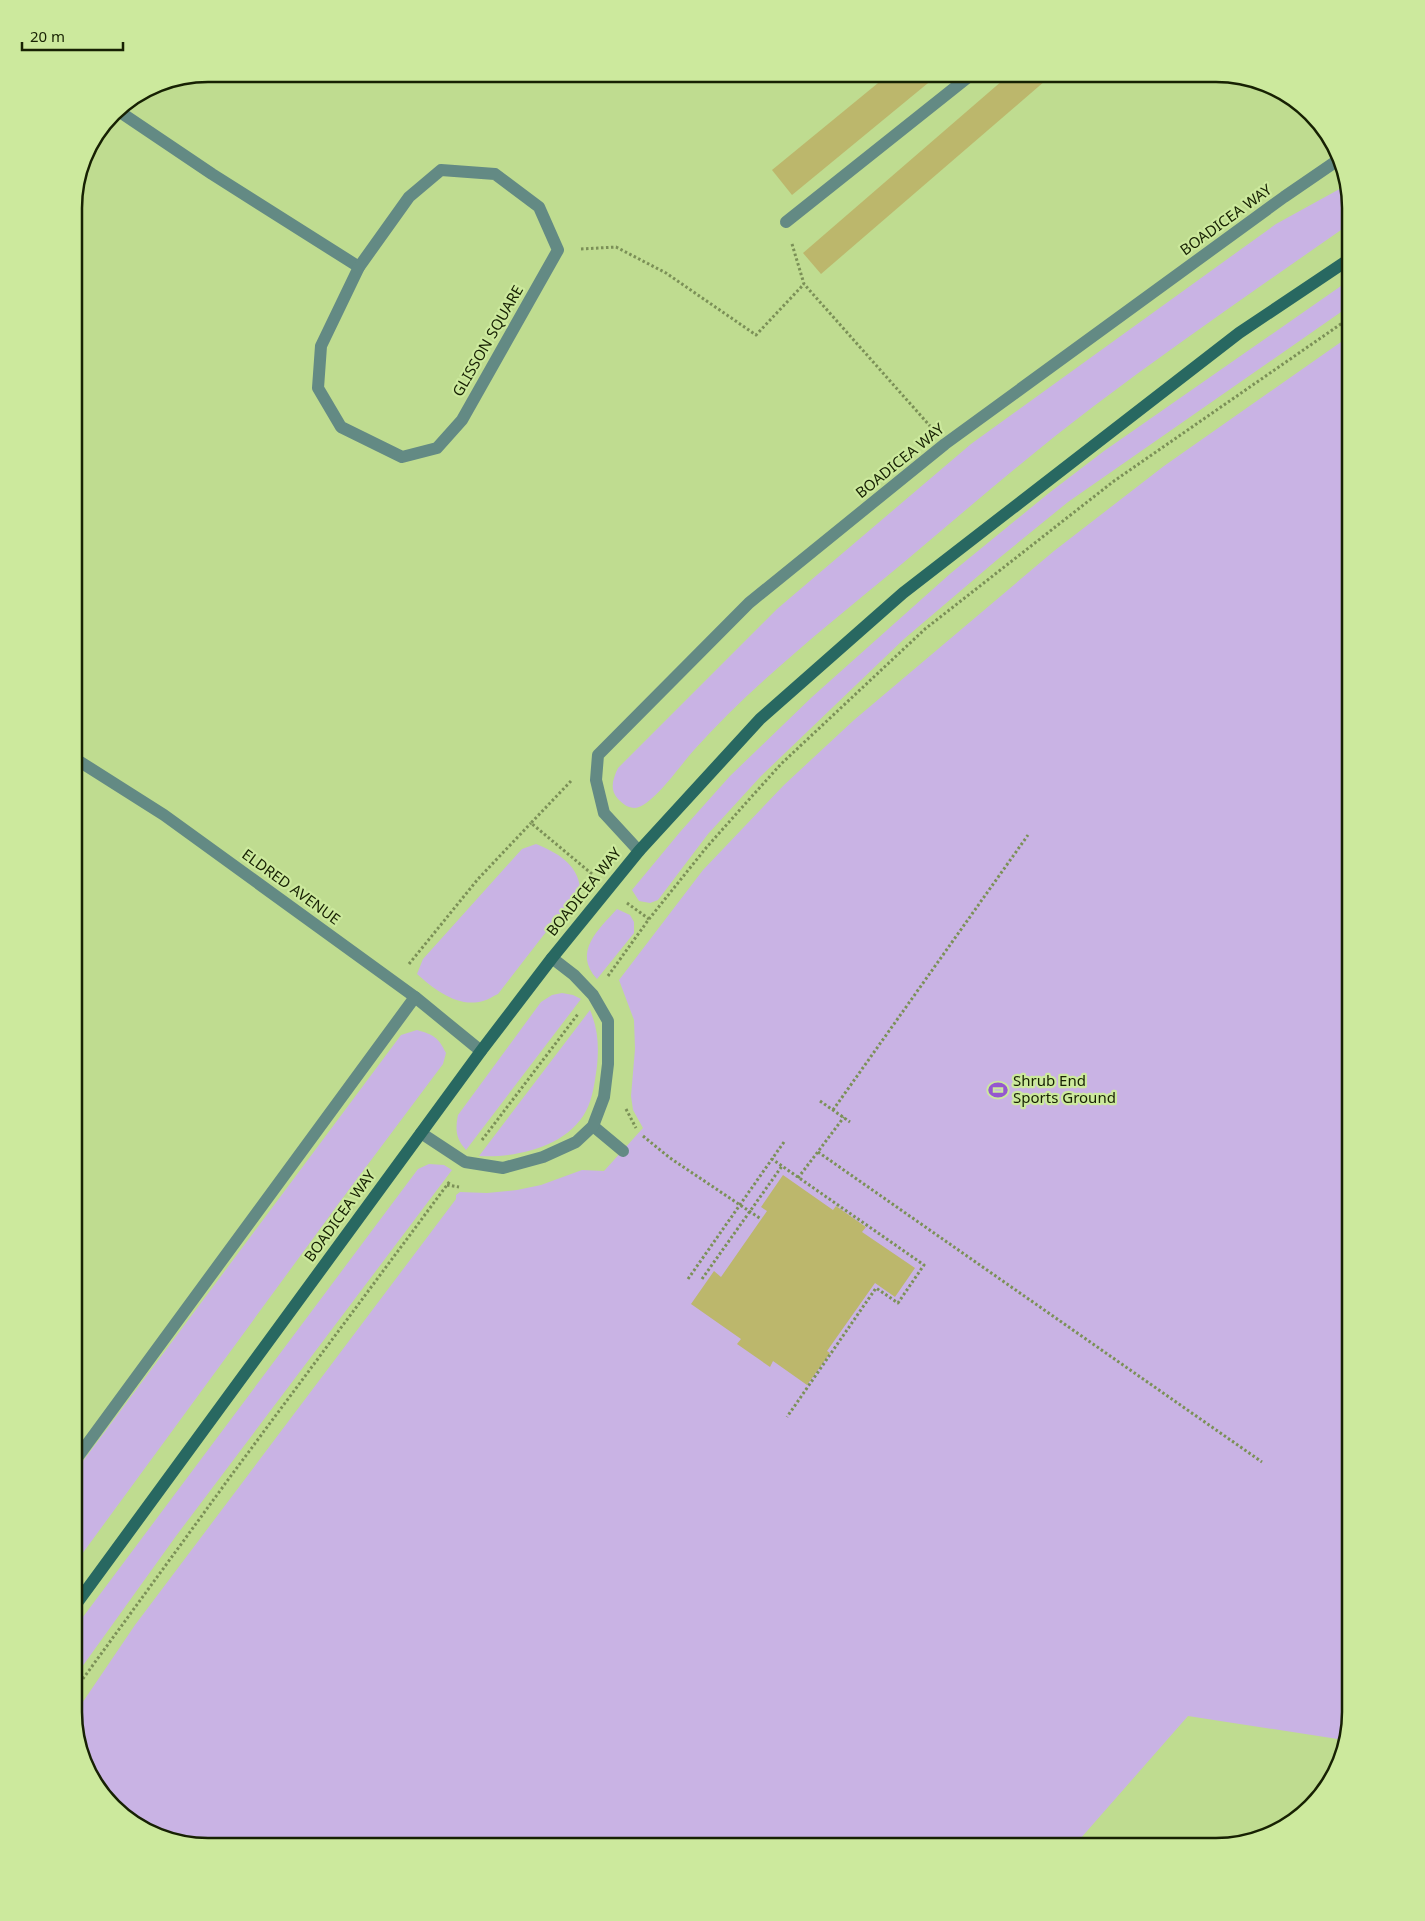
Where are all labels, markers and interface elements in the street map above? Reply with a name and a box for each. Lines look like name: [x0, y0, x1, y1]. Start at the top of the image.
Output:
scale bar: [22, 20, 124, 52]
text: 20 m: [30, 26, 65, 46]
street label: BOADICEA WAY: [1176, 179, 1276, 259]
street label: GLISSON SQUARE: [447, 281, 527, 400]
street label: BOADICEA WAY: [851, 418, 948, 502]
street label: BOADICEA WAY: [541, 842, 625, 940]
street label: ELDRED AVENUE: [239, 844, 345, 929]
place label: Shrub End Sports Ground: [1013, 1070, 1116, 1107]
sports icon: Shrub End Sports Ground: [987, 1079, 1009, 1101]
street label: BOADICEA WAY: [299, 1165, 379, 1265]

